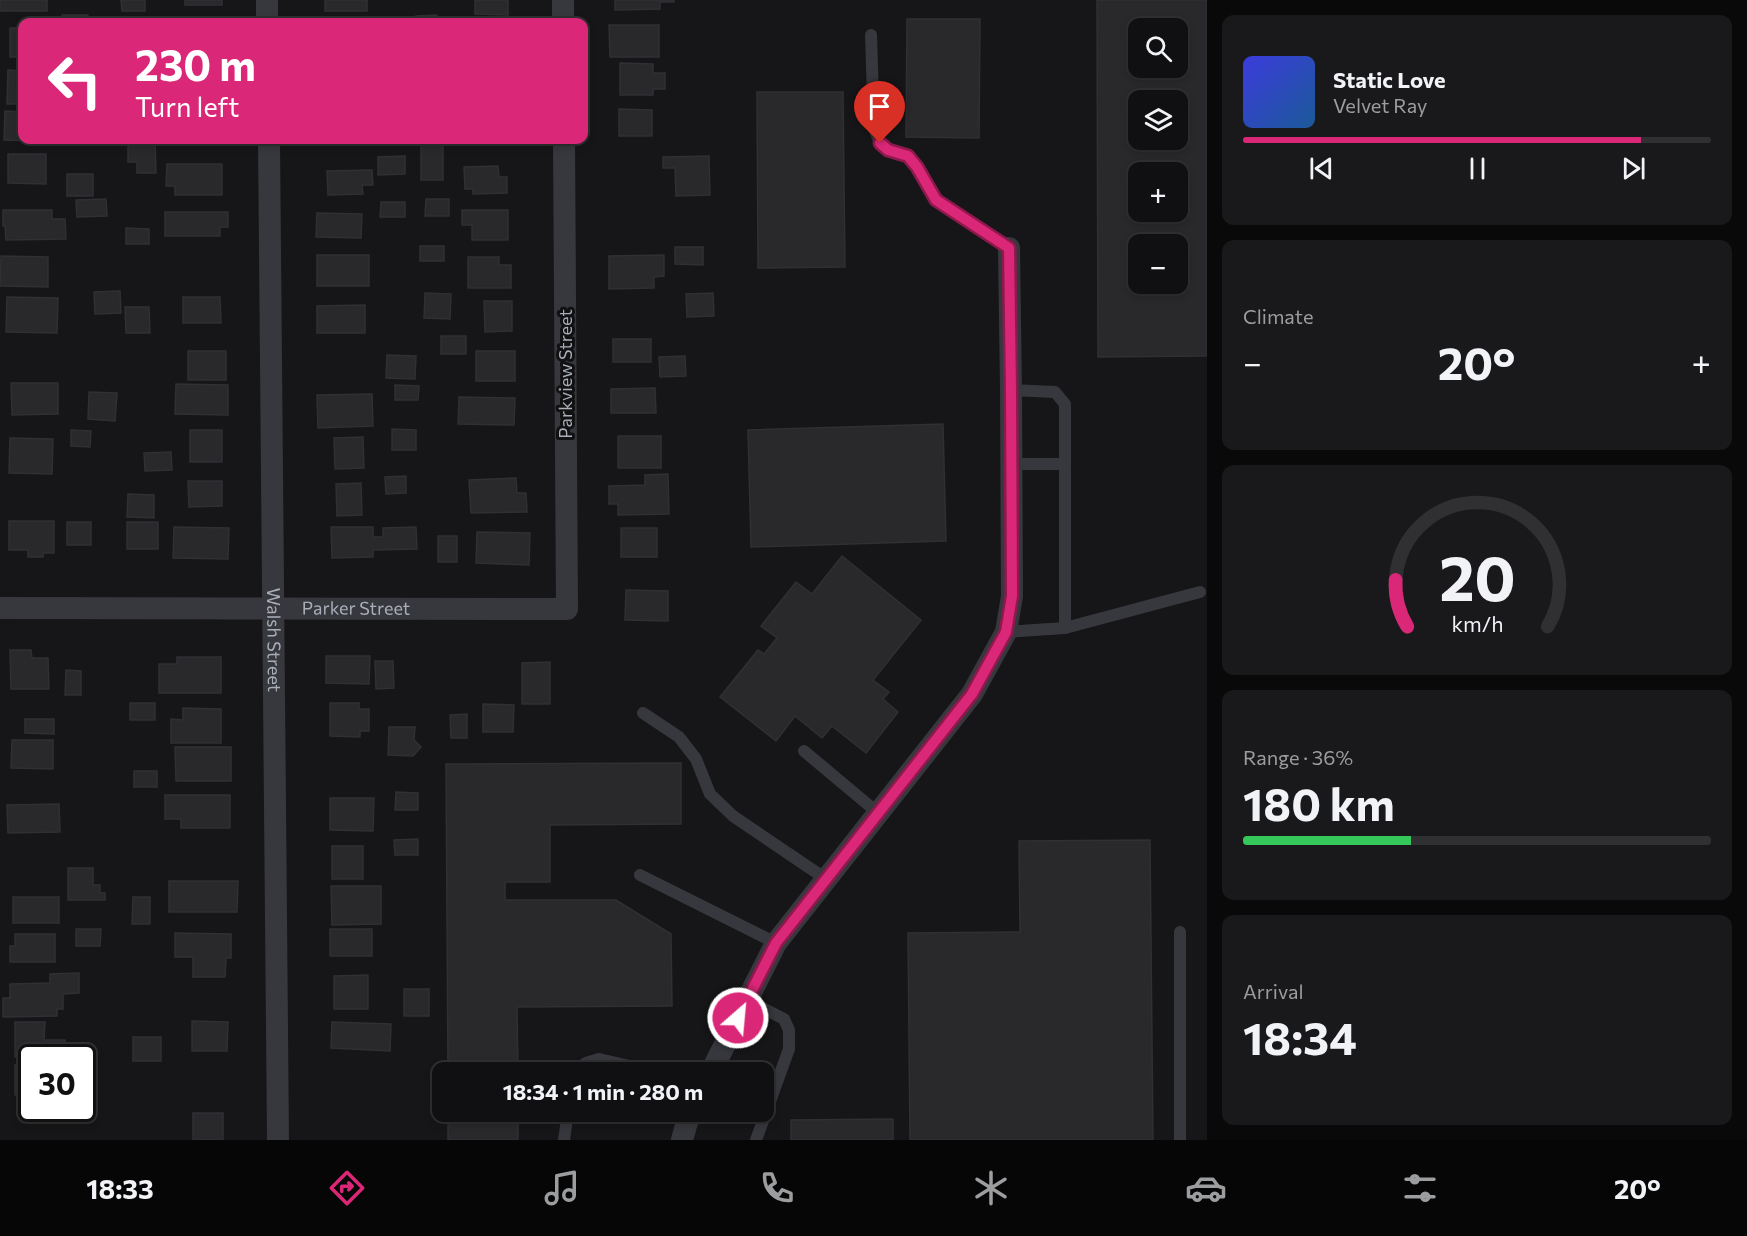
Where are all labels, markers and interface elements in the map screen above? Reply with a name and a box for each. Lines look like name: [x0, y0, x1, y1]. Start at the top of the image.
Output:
map controls: [1128, 18, 1188, 294]
button: search: [1128, 18, 1188, 78]
text: 230 m: [135, 38, 256, 90]
icon: left: [36, 42, 114, 120]
text: Static Love: [1333, 66, 1446, 93]
pin: [854, 81, 905, 143]
text: Turn left: [135, 90, 239, 123]
icon: arrive: [863, 90, 896, 123]
button: layers: [1128, 90, 1188, 150]
text: Velvet Ray: [1333, 93, 1427, 117]
icon: previous: [1305, 152, 1338, 185]
icon: pause: [1461, 152, 1494, 185]
icon: next: [1617, 152, 1650, 185]
button: +: [1128, 162, 1188, 222]
button: −: [1128, 234, 1188, 294]
text: Climate: [1243, 304, 1313, 328]
street label: Parkview Street: [554, 309, 576, 439]
text: 20°: [1438, 334, 1516, 389]
text: −: [1243, 341, 1262, 382]
text: +: [1692, 341, 1711, 382]
text: 20: [1439, 538, 1515, 614]
street label: Walsh Street: [263, 588, 286, 692]
street label: Parker Street: [302, 597, 410, 619]
text: km/h: [1451, 610, 1503, 636]
text: Range · 36%: [1243, 745, 1353, 769]
text: 180 km: [1243, 775, 1395, 830]
text: Arrival: [1243, 979, 1304, 1003]
position arrow: [706, 986, 770, 1050]
text: 18:34: [1243, 1009, 1357, 1064]
speed limit sign: 30: [18, 1044, 96, 1122]
text: 18:34 · 1 min · 280 m: [503, 1078, 703, 1105]
icon: directions: [326, 1167, 368, 1209]
icon: music: [541, 1167, 583, 1209]
icon: phone: [756, 1167, 798, 1209]
icon: climate: [970, 1167, 1012, 1209]
icon: car: [1185, 1167, 1227, 1209]
icon: filters: [1399, 1167, 1441, 1209]
text: 18:33: [86, 1172, 154, 1205]
text: 20°: [1614, 1172, 1661, 1205]

